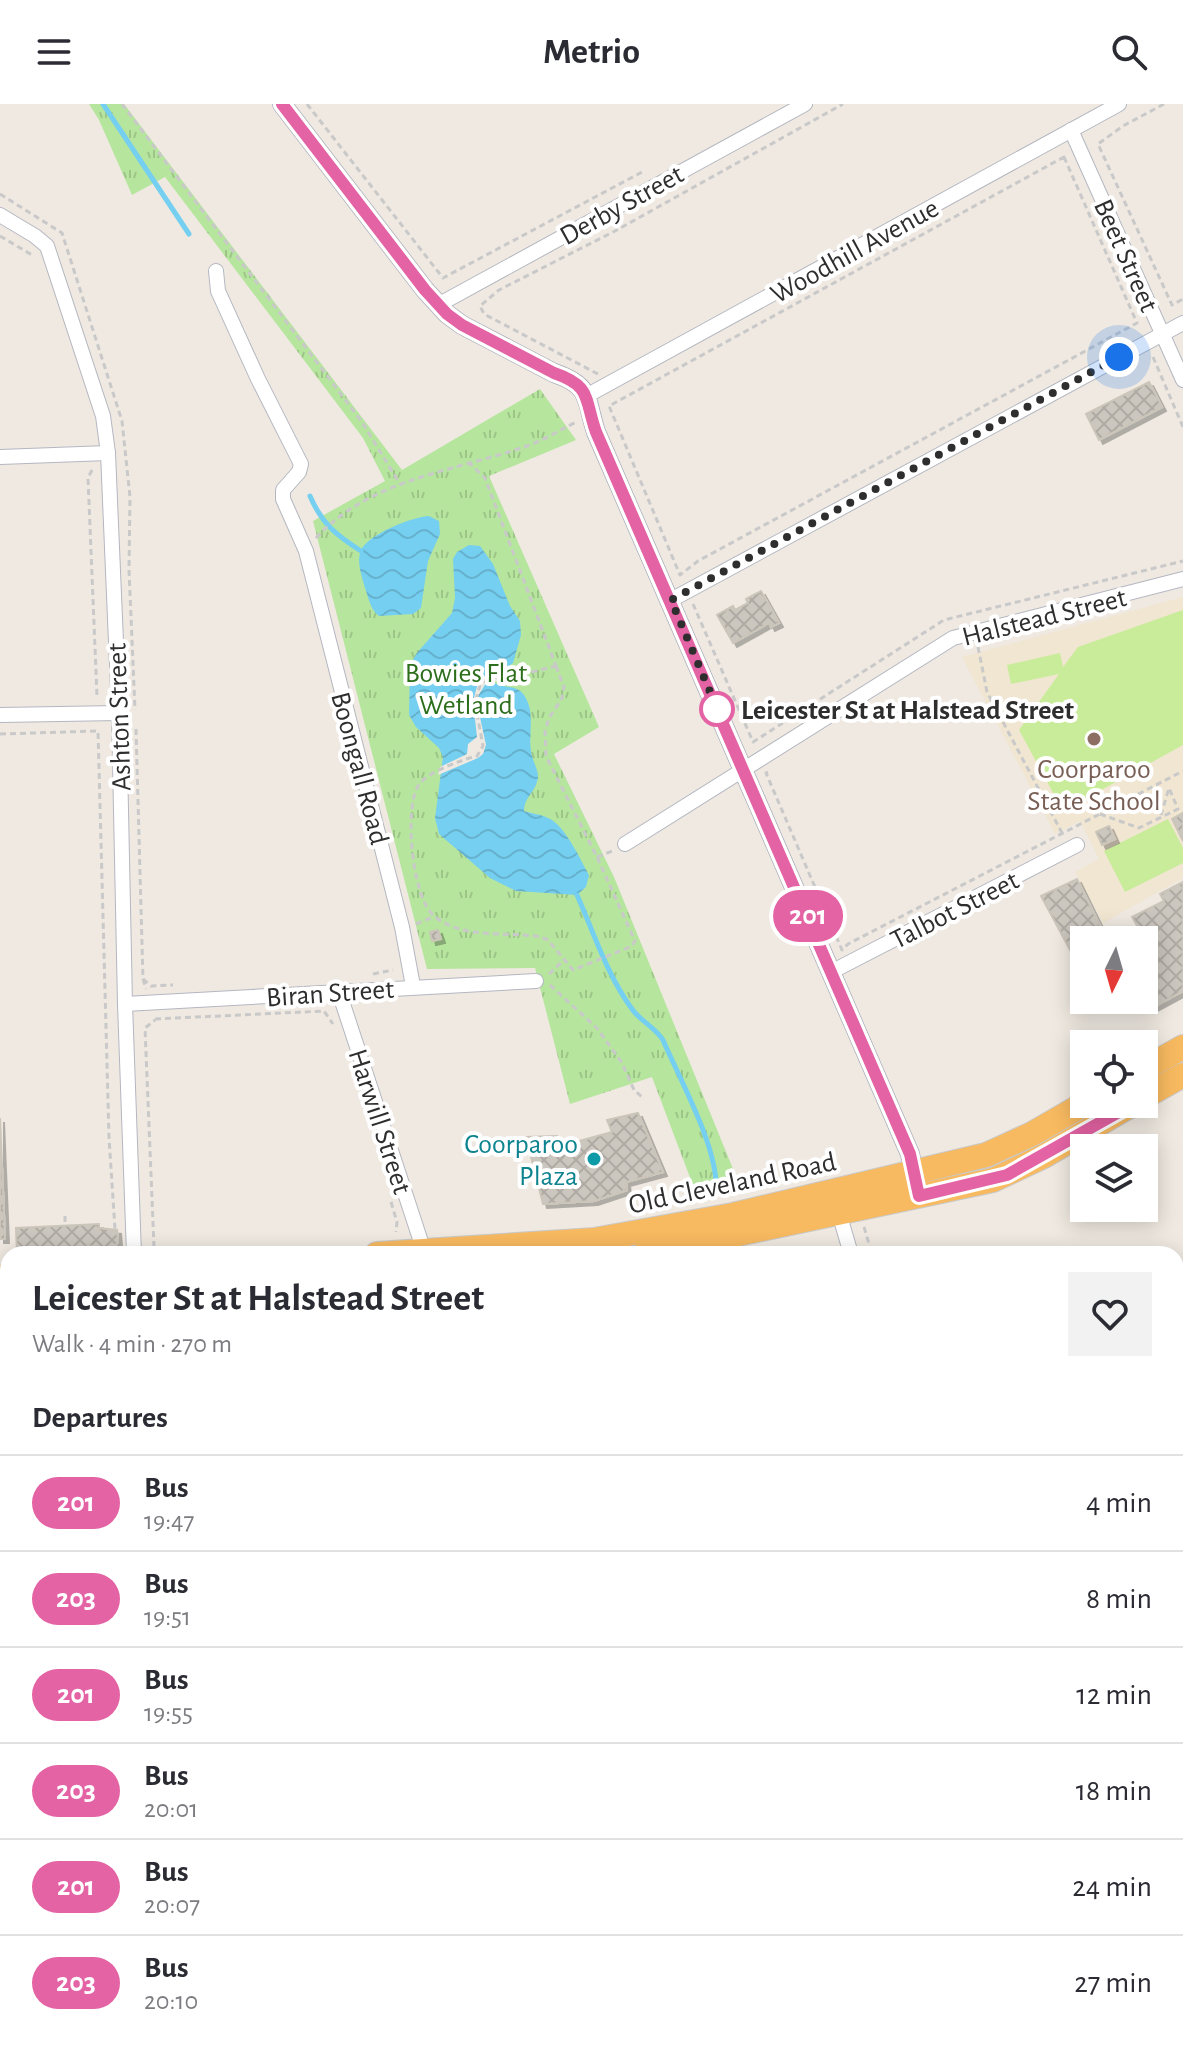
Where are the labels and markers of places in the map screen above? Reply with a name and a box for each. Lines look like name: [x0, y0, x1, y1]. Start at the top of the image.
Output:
marker: Leicester St at Halstead Street: [700, 692, 734, 726]
place label: Leicester St at Halstead Street: [741, 697, 1075, 725]
marker: Coorparoo State School: [1085, 730, 1103, 748]
place label: Coorparoo State School: [1027, 756, 1161, 816]
place label: Coorparoo Plaza: [464, 1131, 578, 1191]
marker: Coorparoo Plaza: [585, 1150, 603, 1168]

